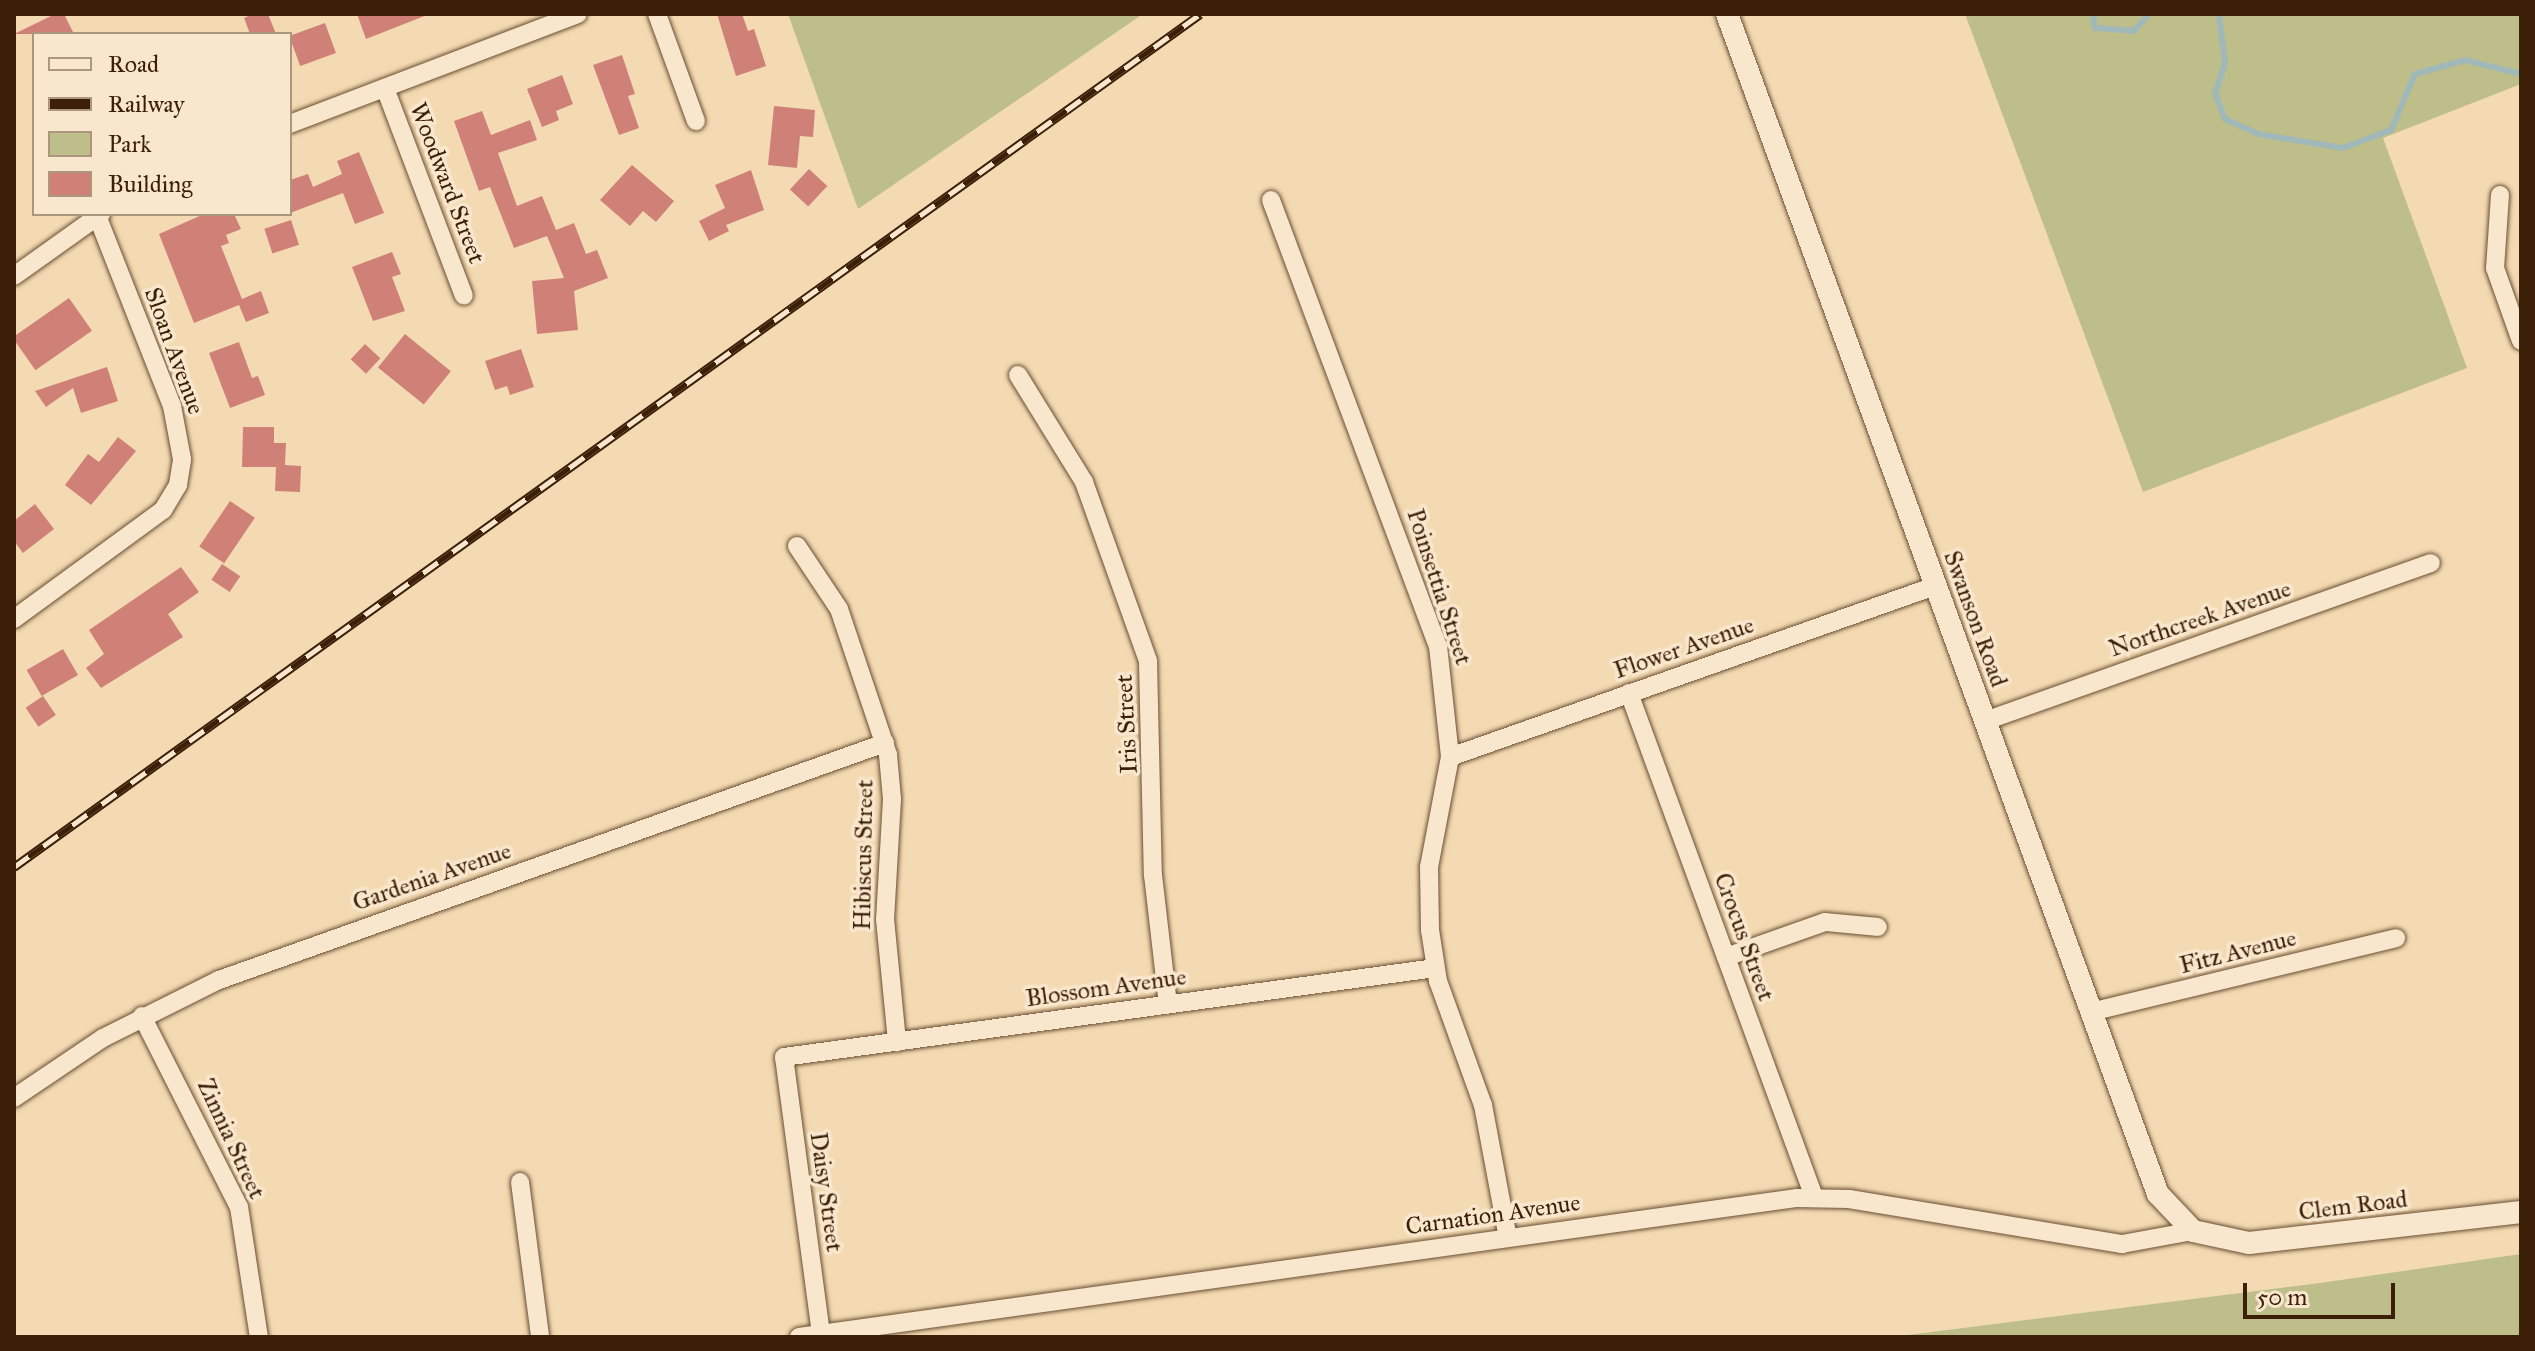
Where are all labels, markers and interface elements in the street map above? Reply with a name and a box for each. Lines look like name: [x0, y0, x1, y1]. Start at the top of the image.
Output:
legend: [32, 32, 292, 216]
text: Road: [108, 49, 159, 79]
text: Railway: [108, 89, 185, 119]
street label: Woodward Street: [403, 99, 491, 267]
text: Park: [108, 129, 151, 159]
text: Building: [108, 169, 193, 199]
street label: Sloan Avenue: [138, 284, 210, 418]
street label: Poinsettia Street: [1400, 505, 1478, 669]
street label: Swanson Road: [1937, 547, 2013, 691]
street label: Northcreek Avenue: [2105, 574, 2295, 664]
street label: Flower Avenue: [1610, 611, 1758, 685]
street label: Iris Street: [1110, 674, 1144, 774]
street label: Hibiscus Street: [848, 779, 880, 931]
street label: Gardenia Avenue: [349, 836, 515, 918]
street label: Crocus Street: [1708, 869, 1780, 1005]
street label: Fitz Avenue: [2177, 924, 2299, 980]
street label: Blossom Avenue: [1024, 962, 1188, 1014]
street label: Zinnia Street: [191, 1074, 271, 1204]
street label: Daisy Street: [803, 1130, 849, 1254]
street label: Clem Road: [2297, 1185, 2409, 1227]
street label: Carnation Avenue: [1404, 1188, 1582, 1242]
scale bar: [2247, 1267, 2399, 1317]
text: 50 m: [2257, 1282, 2307, 1312]

